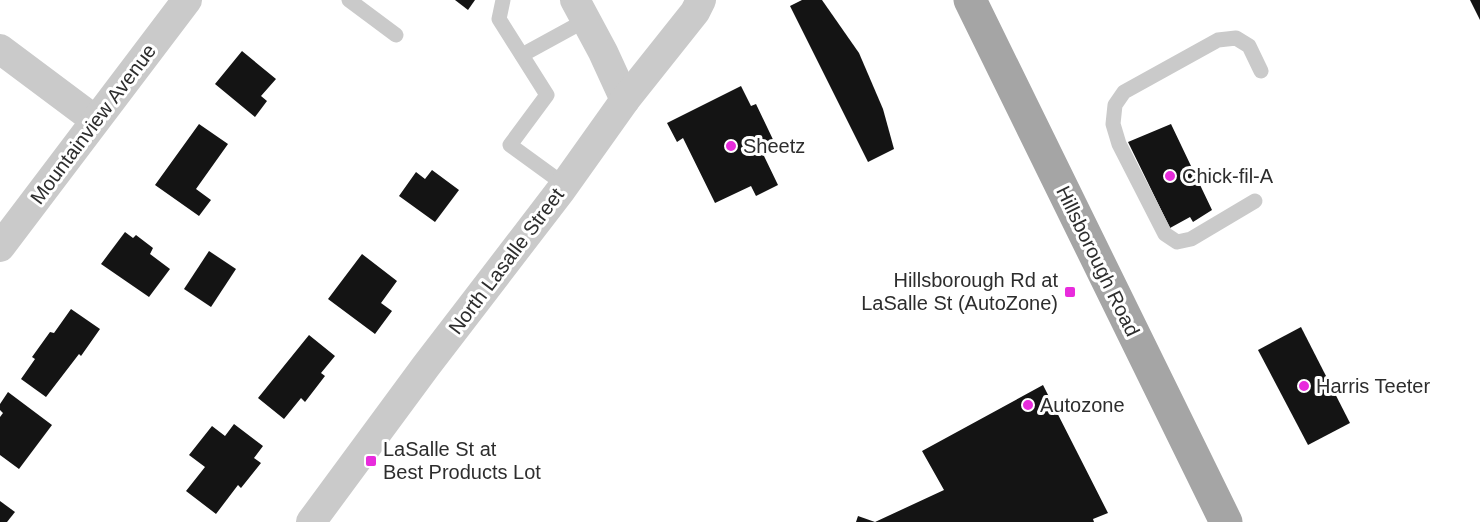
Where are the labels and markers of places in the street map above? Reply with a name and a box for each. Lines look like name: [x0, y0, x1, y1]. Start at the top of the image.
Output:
place label: Sheetz: [743, 135, 805, 157]
marker: Sheetz: [724, 139, 738, 153]
place label: Chick-fil-A: [1182, 165, 1274, 187]
marker: Chick-fil-A: [1163, 169, 1177, 183]
place label: Hillsborough Rd at LaSalle St (AutoZone): [861, 269, 1058, 314]
marker: Hillsborough Rd at LaSalle St (AutoZone): [1063, 285, 1077, 299]
place label: Harris Teeter: [1316, 375, 1430, 397]
marker: Harris Teeter: [1297, 379, 1311, 393]
place label: Autozone: [1040, 394, 1125, 416]
marker: Autozone: [1021, 398, 1035, 412]
place label: LaSalle St at Best Products Lot: [383, 438, 541, 483]
marker: LaSalle St at Best Products Lot: [364, 454, 378, 468]

